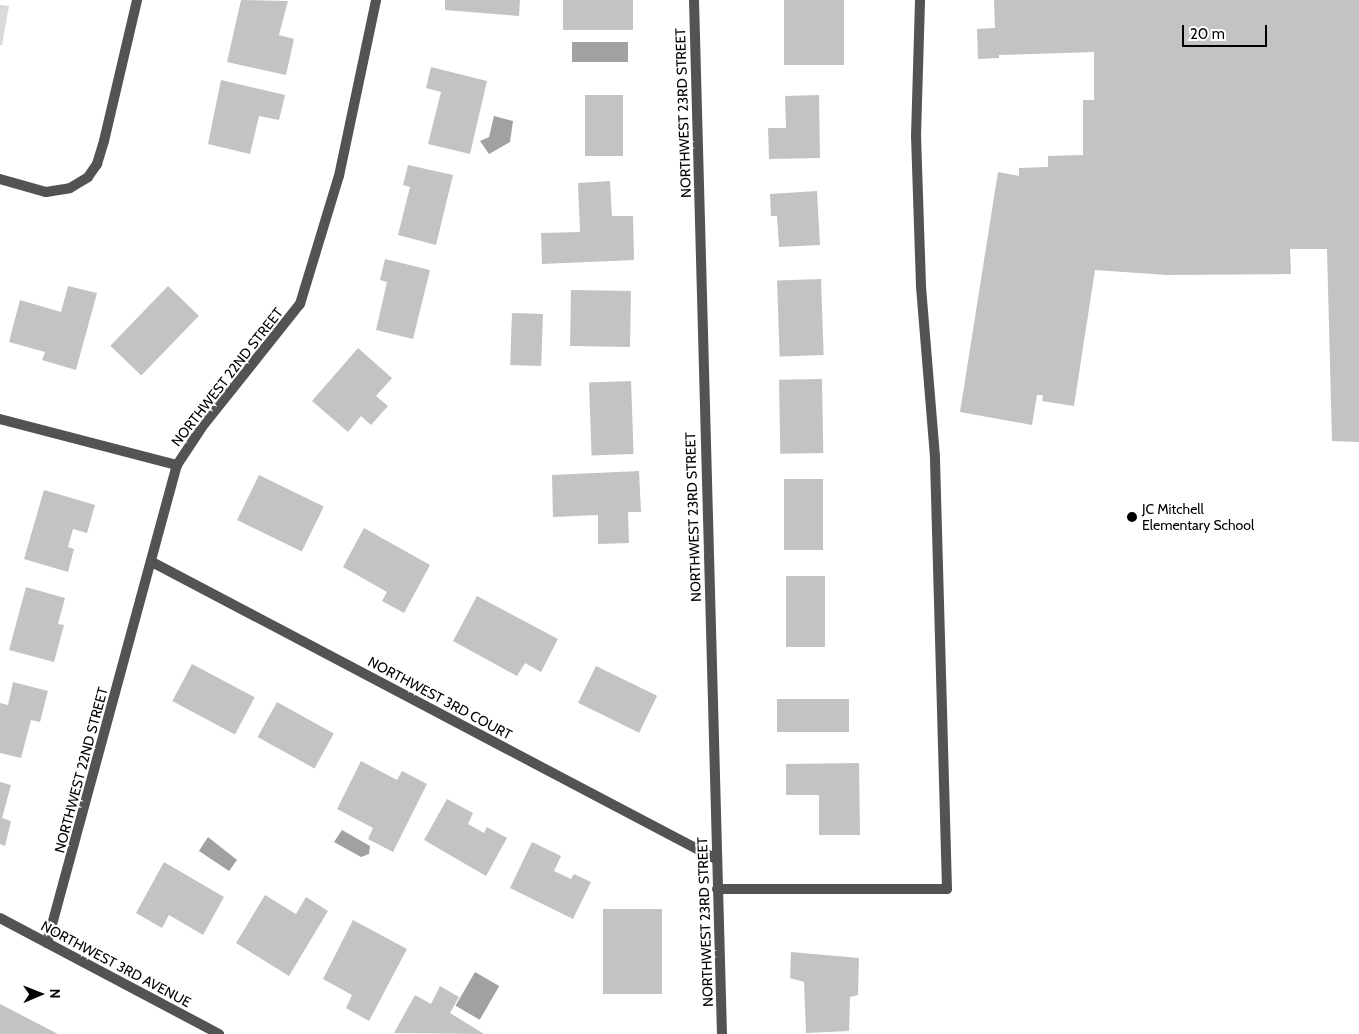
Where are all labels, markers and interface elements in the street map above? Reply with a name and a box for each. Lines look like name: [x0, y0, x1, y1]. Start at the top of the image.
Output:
scale bar: [1184, 15, 1269, 47]
text: 20 m: [1190, 25, 1225, 43]
street label: NORTHWEST 23RD STREET: [672, 28, 694, 198]
street label: NORTHWEST 22ND STREET: [168, 304, 286, 450]
street label: NORTHWEST 23RD STREET: [682, 432, 704, 602]
place label: JC Mitchell Elementary School: [1142, 501, 1254, 534]
marker: JC Mitchell Elementary School: [1126, 511, 1138, 523]
street label: NORTHWEST 3RD COURT: [365, 653, 515, 743]
street label: NORTHWEST 22ND STREET: [51, 685, 111, 855]
street label: NORTHWEST 23RD STREET: [694, 837, 716, 1007]
street label: NORTHWEST 3RD AVENUE: [38, 917, 194, 1011]
north arrow: [15, 969, 65, 1019]

